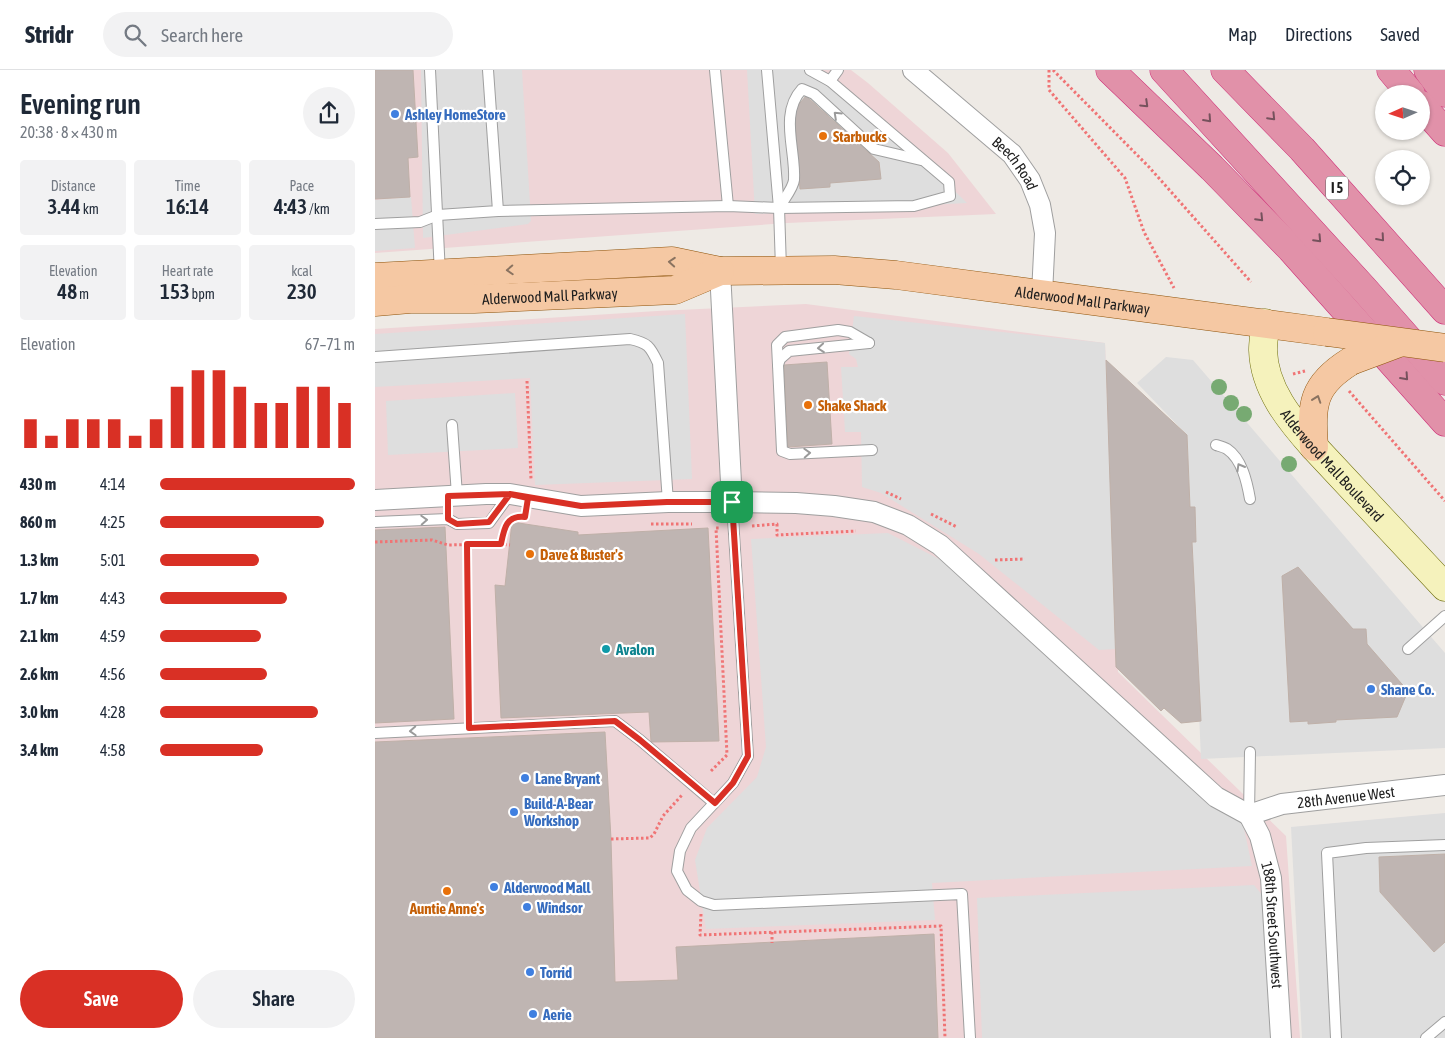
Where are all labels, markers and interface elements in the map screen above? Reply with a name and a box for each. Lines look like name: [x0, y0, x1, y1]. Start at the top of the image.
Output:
search box: [103, 12, 453, 57]
text: Stridr: [25, 21, 73, 48]
icon: search: [121, 21, 149, 49]
text: Search here: [161, 24, 243, 46]
text: Map: [1228, 24, 1257, 45]
text: Directions: [1285, 24, 1352, 45]
text: Saved: [1380, 24, 1420, 45]
north arrow: [1375, 85, 1430, 140]
map controls: [1375, 85, 1430, 205]
button: share: [303, 87, 355, 139]
text: Evening run: [20, 88, 141, 120]
one-way arrow: [1139, 98, 1148, 107]
place label: Ashley HomeStore: [404, 106, 506, 123]
marker: Ashley HomeStore: [389, 108, 401, 120]
one-way arrow: [833, 112, 842, 121]
one-way arrow: [1266, 112, 1275, 121]
one-way arrow: [1202, 113, 1211, 122]
text: 20:38 · 8 × 430 m: [20, 123, 118, 141]
place label: Starbucks: [833, 128, 888, 145]
marker: Starbucks: [817, 130, 829, 142]
street label: Beech Road: [989, 133, 1041, 192]
button: locate: [1375, 150, 1430, 205]
road number: I 5: [1326, 176, 1348, 200]
text: Distance: [51, 178, 96, 194]
text: Time: [175, 178, 200, 194]
text: Pace: [290, 178, 314, 194]
text: 3.44: [47, 194, 81, 218]
text: 16:14: [166, 194, 209, 218]
text: 4:43: [274, 194, 307, 218]
text: km: [81, 201, 99, 217]
text: /km: [307, 201, 330, 217]
one-way arrow: [1255, 212, 1264, 221]
one-way arrow: [1375, 232, 1384, 241]
one-way arrow: [1312, 233, 1321, 242]
one-way arrow: [668, 257, 676, 268]
text: Elevation: [49, 263, 97, 279]
text: Heart rate: [162, 263, 213, 279]
text: kcal: [291, 263, 312, 279]
one-way arrow: [506, 265, 514, 276]
text: 48: [57, 279, 77, 303]
text: 153: [160, 279, 190, 303]
text: 230: [287, 279, 317, 303]
street label: Alderwood Mall Parkway: [1014, 282, 1151, 317]
street label: Alderwood Mall Parkway: [482, 284, 618, 307]
text: m: [77, 286, 89, 302]
text: bpm: [190, 286, 215, 302]
text: Elevation: [20, 335, 75, 353]
text: 67–71 m: [305, 335, 355, 353]
one-way arrow: [817, 342, 825, 353]
one-way arrow: [1399, 372, 1408, 381]
one-way arrow: [1311, 395, 1321, 404]
place label: Shake Shack: [818, 397, 887, 414]
marker: Shake Shack: [802, 399, 814, 411]
street label: Alderwood Mall Boulevard: [1278, 406, 1388, 525]
one-way arrow: [804, 448, 811, 458]
one-way arrow: [1236, 463, 1246, 472]
text: 430 m: [20, 475, 56, 493]
text: 4:14: [100, 475, 125, 493]
pin: [711, 481, 753, 523]
icon: arrive: [718, 488, 746, 516]
text: 860 m: [20, 513, 56, 531]
text: 4:25: [100, 513, 125, 531]
one-way arrow: [420, 515, 428, 525]
place label: Dave & Buster's: [540, 546, 624, 563]
marker: Dave & Buster's: [524, 548, 536, 560]
text: 1.3 km: [20, 551, 59, 569]
text: 5:01: [100, 551, 126, 569]
text: 1.7 km: [20, 589, 59, 607]
text: 4:43: [100, 589, 125, 607]
text: 2.1 km: [20, 627, 59, 645]
text: 4:59: [100, 627, 125, 645]
place label: Avalon: [615, 641, 655, 658]
marker: Avalon: [600, 643, 612, 655]
text: 2.6 km: [20, 665, 59, 683]
text: 4:56: [100, 665, 125, 683]
place label: Shane Co.: [1381, 681, 1434, 698]
marker: Shane Co.: [1365, 683, 1377, 695]
text: 3.0 km: [20, 703, 59, 721]
text: 4:28: [100, 703, 125, 721]
one-way arrow: [409, 725, 417, 736]
text: 3.4 km: [20, 741, 59, 759]
text: 4:58: [100, 741, 125, 759]
place label: Lane Bryant: [535, 770, 601, 787]
marker: Lane Bryant: [519, 772, 531, 784]
street label: 28th Avenue West: [1296, 782, 1396, 811]
place label: Build-A-Bear Workshop: [523, 795, 593, 829]
marker: Build-A-Bear Workshop: [508, 806, 520, 818]
street label: 188th Street Southwest: [1259, 860, 1286, 989]
place label: Alderwood Mall: [503, 879, 592, 896]
marker: Alderwood Mall: [488, 881, 500, 893]
marker: Auntie Anne's: [441, 885, 453, 897]
place label: Windsor: [536, 899, 583, 916]
place label: Auntie Anne's: [409, 900, 485, 917]
marker: Windsor: [521, 901, 533, 913]
place label: Torrid: [540, 964, 572, 981]
marker: Torrid: [524, 966, 536, 978]
button: Save: [20, 970, 183, 1028]
button: Share: [193, 970, 355, 1028]
place label: Aerie: [542, 1006, 572, 1023]
marker: Aerie: [527, 1008, 539, 1020]

